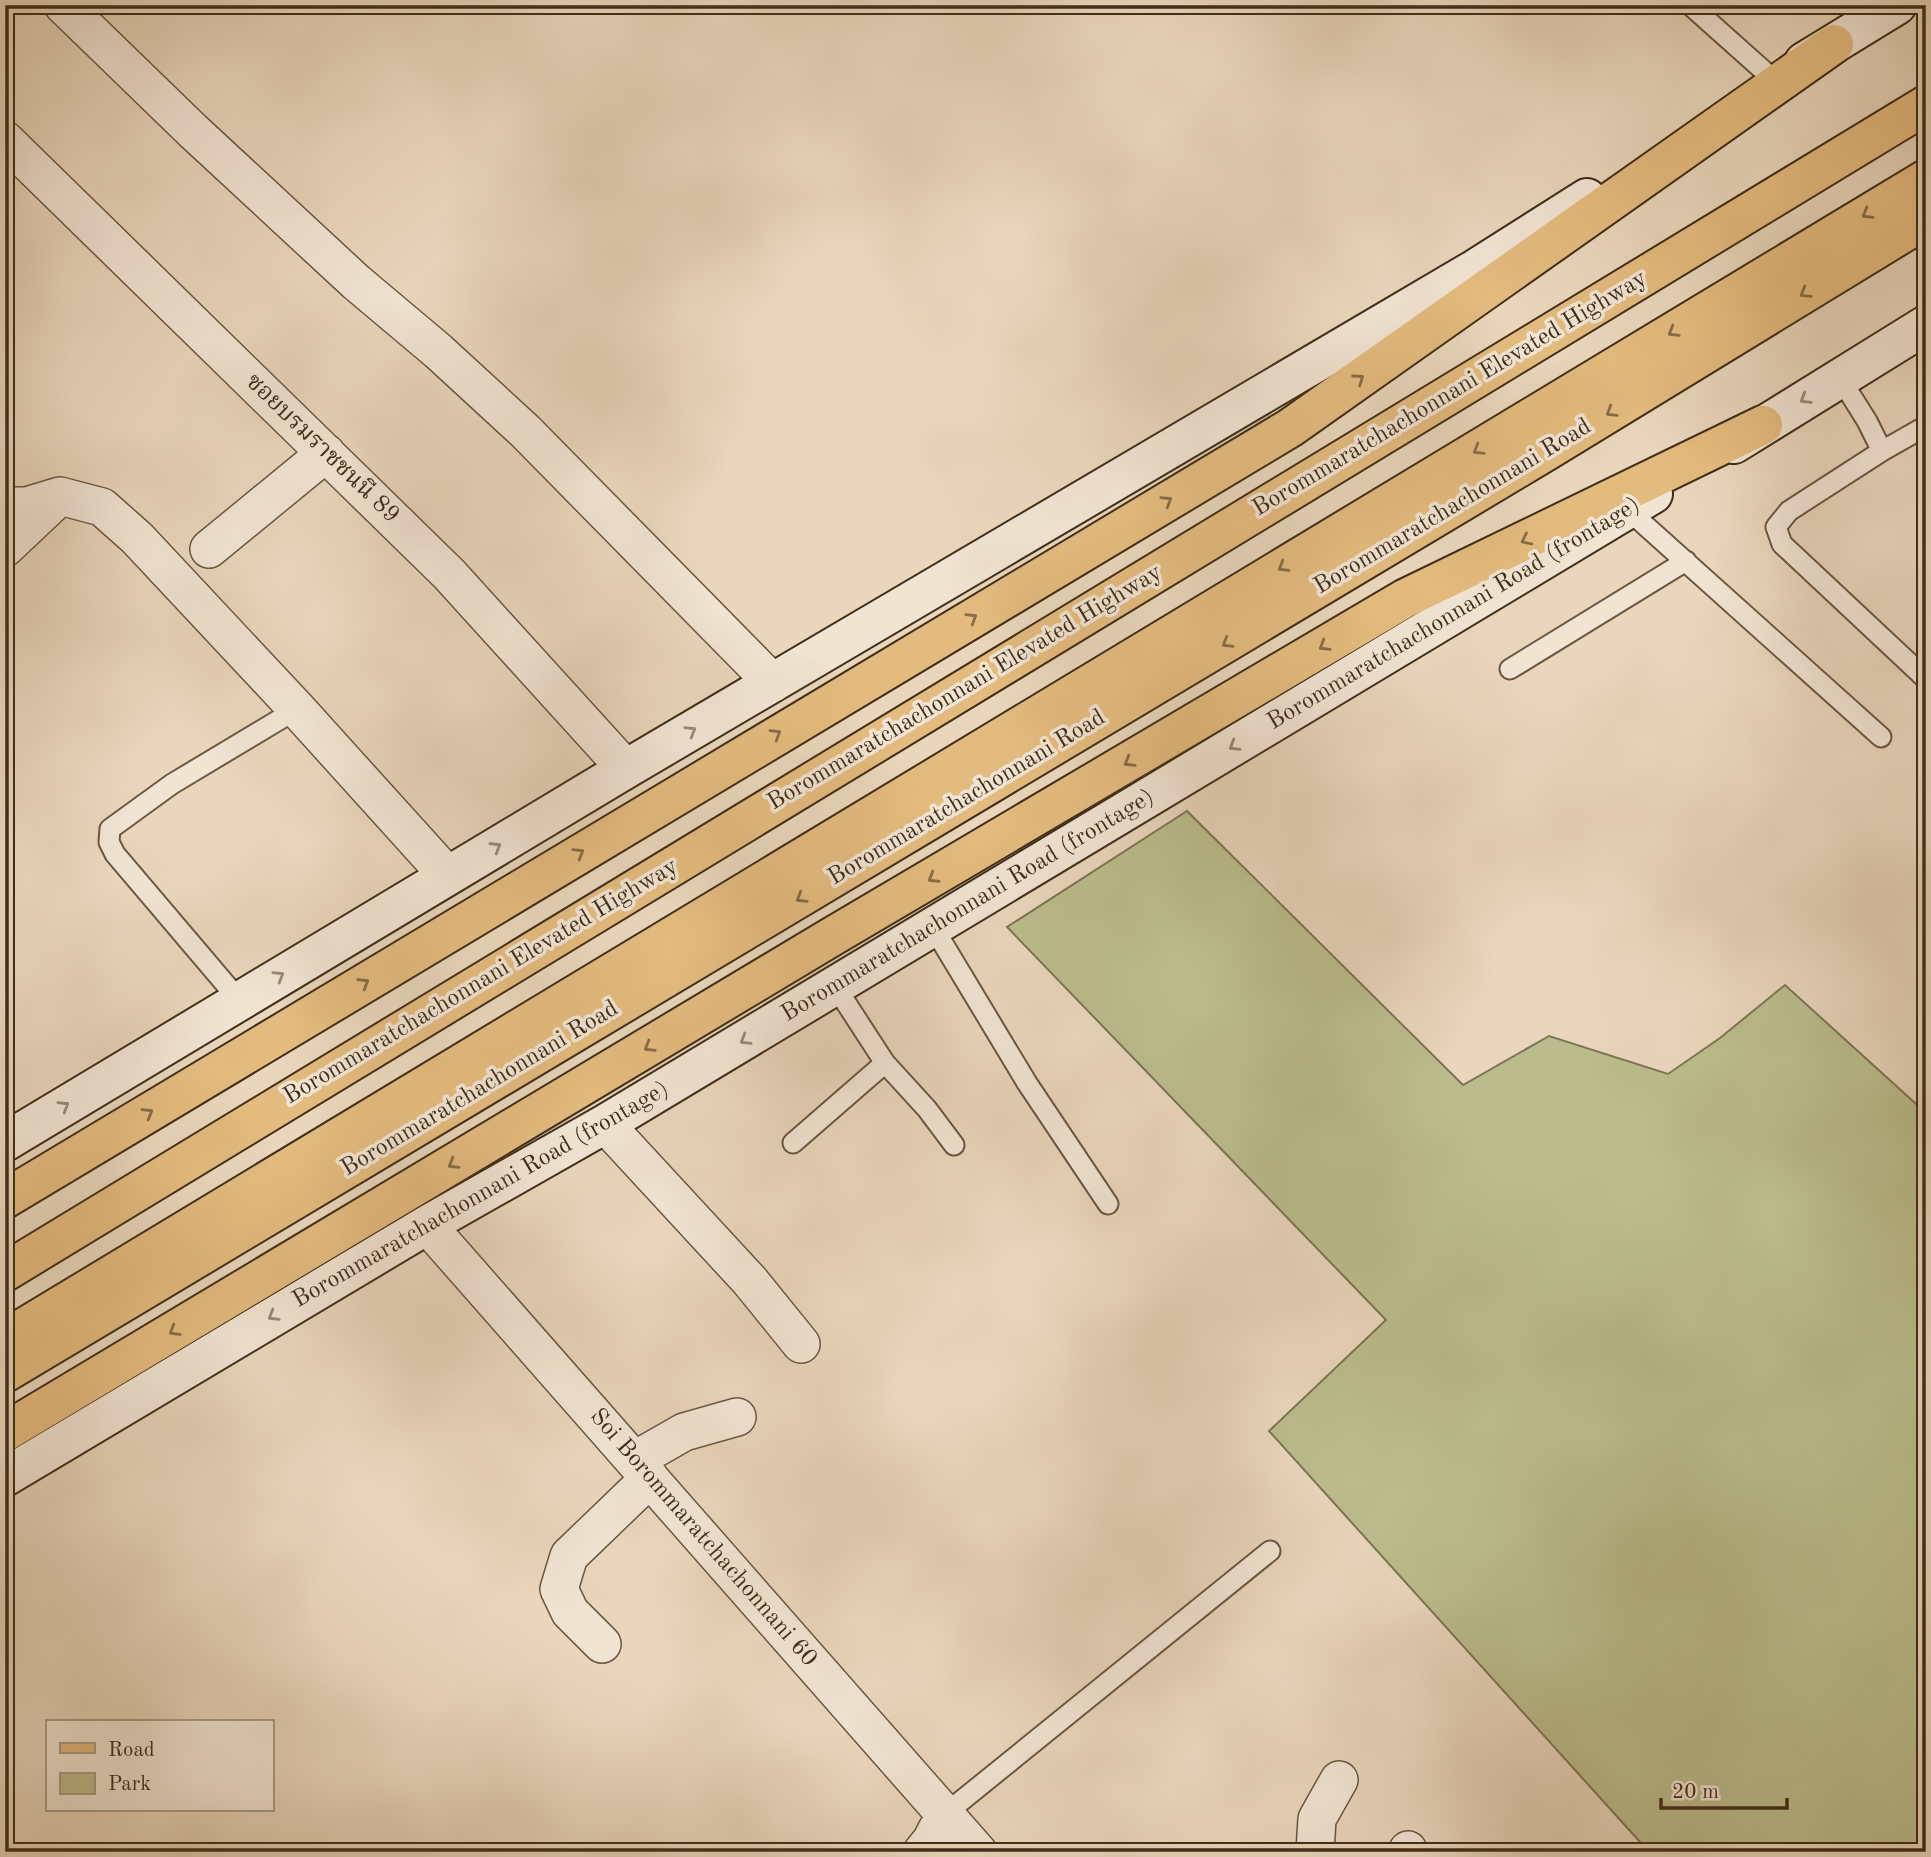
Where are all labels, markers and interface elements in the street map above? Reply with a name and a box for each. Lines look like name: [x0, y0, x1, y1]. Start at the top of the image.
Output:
one-way arrow: [1862, 206, 1875, 219]
street label: Borommaratchachonnani Elevated Highway: [1249, 266, 1651, 521]
one-way arrow: [1799, 285, 1812, 298]
one-way arrow: [1667, 324, 1680, 337]
street label: ซอยบรมราชชนนี 89: [241, 368, 406, 528]
one-way arrow: [1351, 375, 1364, 387]
one-way arrow: [1800, 391, 1813, 404]
one-way arrow: [1606, 404, 1619, 417]
street label: Borommaratchachonnani Road: [1310, 415, 1596, 599]
one-way arrow: [1472, 441, 1485, 454]
street label: Borommaratchachonnani Road (frontage): [1264, 493, 1644, 735]
one-way arrow: [1160, 497, 1173, 510]
one-way arrow: [1520, 532, 1533, 546]
one-way arrow: [1278, 559, 1291, 572]
street label: Borommaratchachonnani Elevated Highway: [764, 560, 1166, 815]
one-way arrow: [964, 613, 977, 626]
one-way arrow: [1222, 634, 1235, 647]
one-way arrow: [1319, 638, 1332, 651]
street label: Borommaratchachonnani Road: [824, 706, 1110, 890]
one-way arrow: [684, 726, 697, 739]
one-way arrow: [769, 730, 782, 743]
one-way arrow: [1228, 738, 1241, 751]
one-way arrow: [1123, 754, 1136, 767]
street label: Borommaratchachonnani Road (frontage): [778, 785, 1158, 1027]
one-way arrow: [488, 842, 501, 855]
one-way arrow: [572, 848, 585, 861]
street label: Borommaratchachonnani Elevated Highway: [280, 854, 682, 1109]
one-way arrow: [927, 869, 940, 882]
one-way arrow: [795, 890, 808, 903]
one-way arrow: [272, 971, 285, 984]
one-way arrow: [356, 978, 369, 991]
street label: Borommaratchachonnani Road: [337, 997, 623, 1181]
one-way arrow: [739, 1032, 752, 1045]
one-way arrow: [643, 1039, 656, 1052]
street label: Borommaratchachonnani Road (frontage): [289, 1077, 673, 1313]
one-way arrow: [56, 1102, 69, 1115]
one-way arrow: [140, 1108, 153, 1121]
one-way arrow: [448, 1156, 461, 1169]
one-way arrow: [268, 1308, 281, 1321]
one-way arrow: [169, 1323, 182, 1336]
street label: Soi Borommaratchachonnani 60: [585, 1405, 821, 1671]
legend: [46, 1720, 273, 1812]
text: Road: [108, 1740, 155, 1761]
scale bar: [1661, 1766, 1787, 1810]
text: Park: [108, 1774, 151, 1795]
text: 20 m: [1672, 1782, 1719, 1803]

